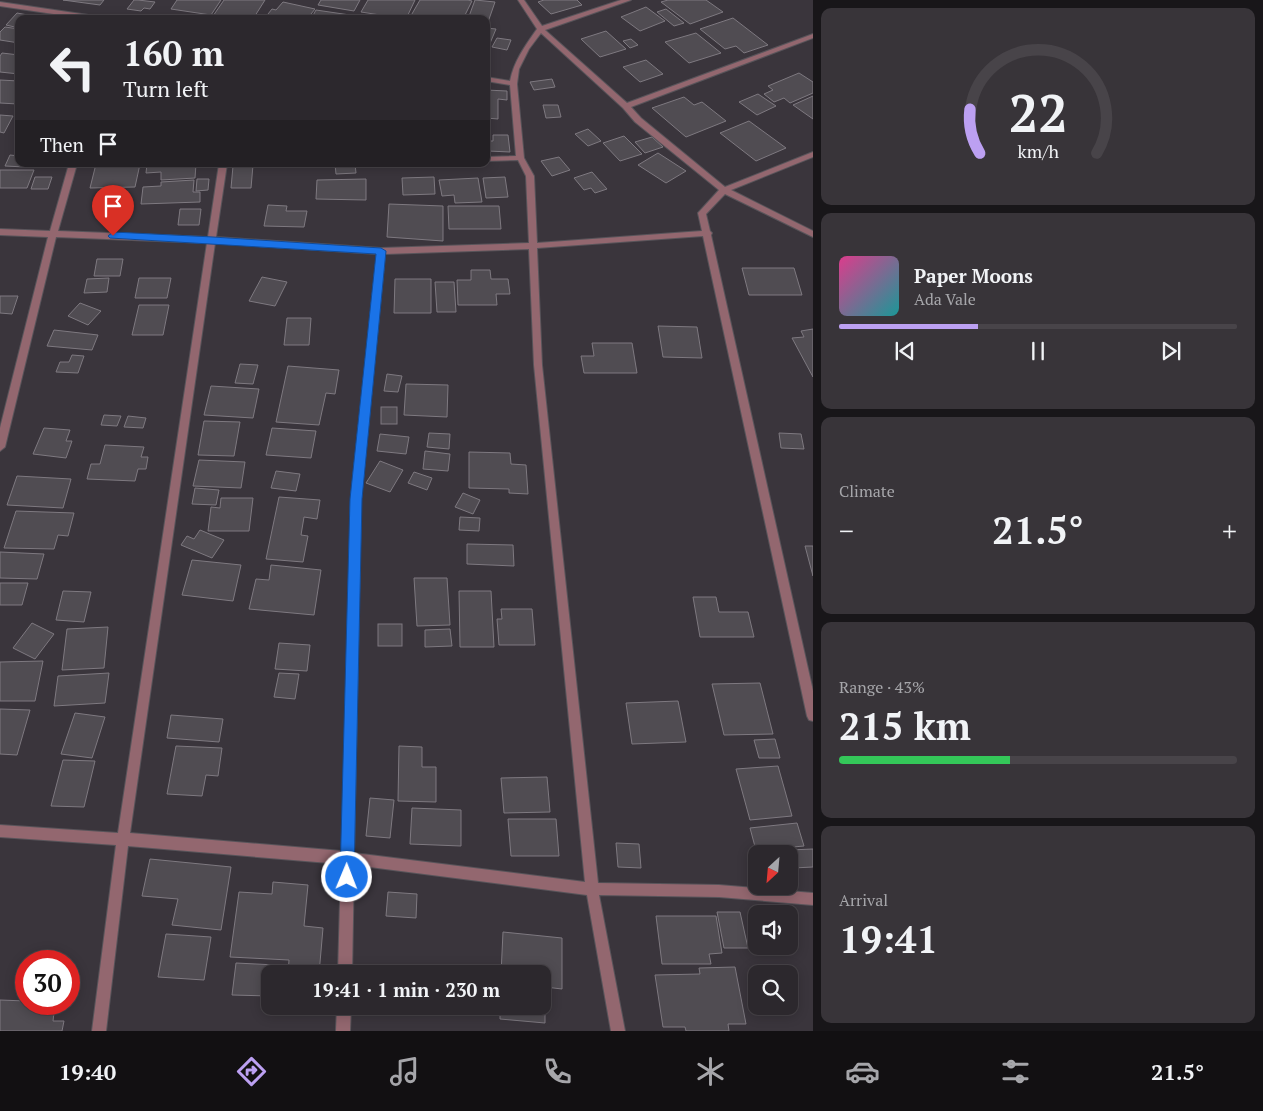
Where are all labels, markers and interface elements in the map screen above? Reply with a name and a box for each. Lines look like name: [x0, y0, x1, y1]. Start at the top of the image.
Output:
text: 160 m: [123, 30, 224, 76]
icon: left: [40, 35, 105, 100]
text: Turn left: [123, 74, 209, 103]
text: 22: [1009, 78, 1067, 147]
icon: arrive: [94, 130, 122, 158]
text: Then: [40, 132, 84, 157]
text: km/h: [1017, 139, 1059, 163]
pin: [92, 185, 134, 236]
icon: arrive: [99, 192, 127, 220]
text: Paper Moons: [914, 263, 1033, 288]
text: Ada Vale: [914, 288, 976, 310]
icon: previous: [891, 337, 919, 365]
icon: pause: [1024, 337, 1052, 365]
icon: next: [1157, 337, 1185, 365]
text: Climate: [839, 480, 895, 502]
text: 21.5°: [992, 505, 1084, 555]
text: −: [839, 512, 854, 549]
text: +: [1222, 512, 1237, 549]
text: Range · 43%: [839, 676, 925, 698]
text: 215 km: [839, 701, 971, 751]
north arrow: [748, 845, 798, 895]
map controls: [748, 845, 798, 1015]
position arrow: [320, 850, 372, 902]
text: Arrival: [839, 889, 888, 911]
button: sound: [748, 905, 798, 955]
text: 19:41: [839, 914, 938, 964]
speed limit sign: 30: [15, 950, 80, 1015]
button: search: [748, 965, 798, 1015]
text: 19:41 · 1 min · 230 m: [312, 977, 500, 1002]
icon: directions: [234, 1054, 269, 1089]
icon: music: [387, 1054, 422, 1089]
icon: phone: [540, 1054, 575, 1089]
icon: climate: [693, 1054, 728, 1089]
icon: car: [845, 1054, 880, 1089]
icon: filters: [998, 1054, 1033, 1089]
text: 19:40: [59, 1057, 116, 1086]
text: 21.5°: [1151, 1057, 1204, 1086]

